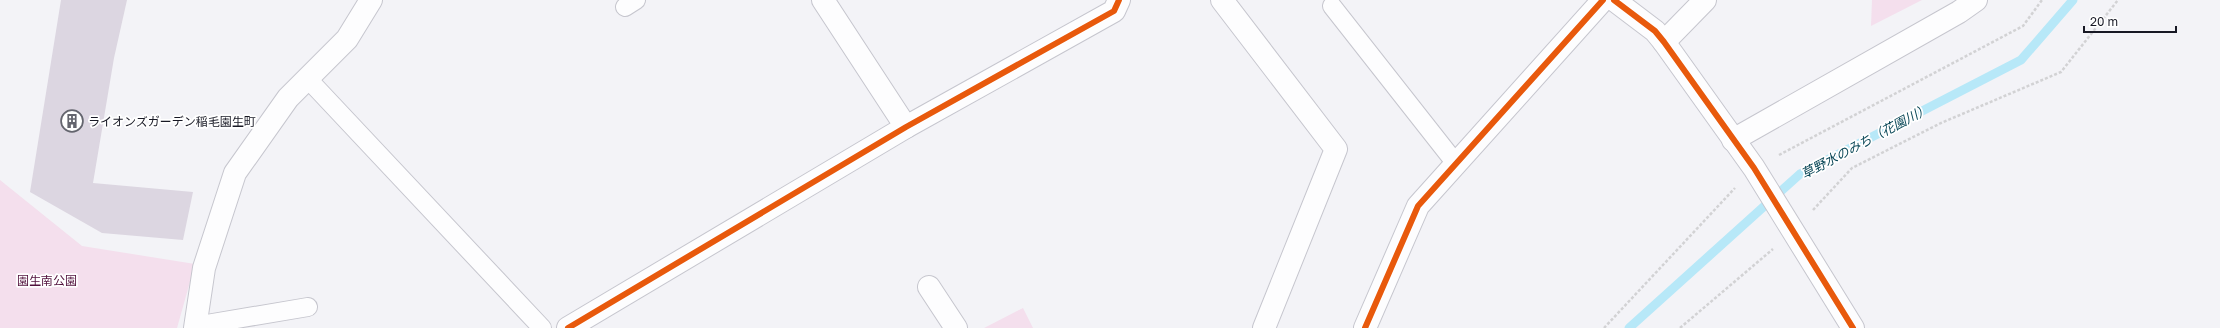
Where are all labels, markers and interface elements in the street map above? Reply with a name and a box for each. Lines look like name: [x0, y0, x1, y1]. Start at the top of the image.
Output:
scale bar: [2084, 8, 2176, 34]
text: 20 m: [2090, 14, 2118, 29]
water label: 草野水のみち（花園川）: [1798, 100, 1932, 182]
building icon: ライオンズガーデン稲毛園生町: [59, 108, 85, 134]
place label: ライオンズガーデン稲毛園生町: [88, 114, 256, 129]
park label: 園生南公園: [17, 273, 77, 288]

